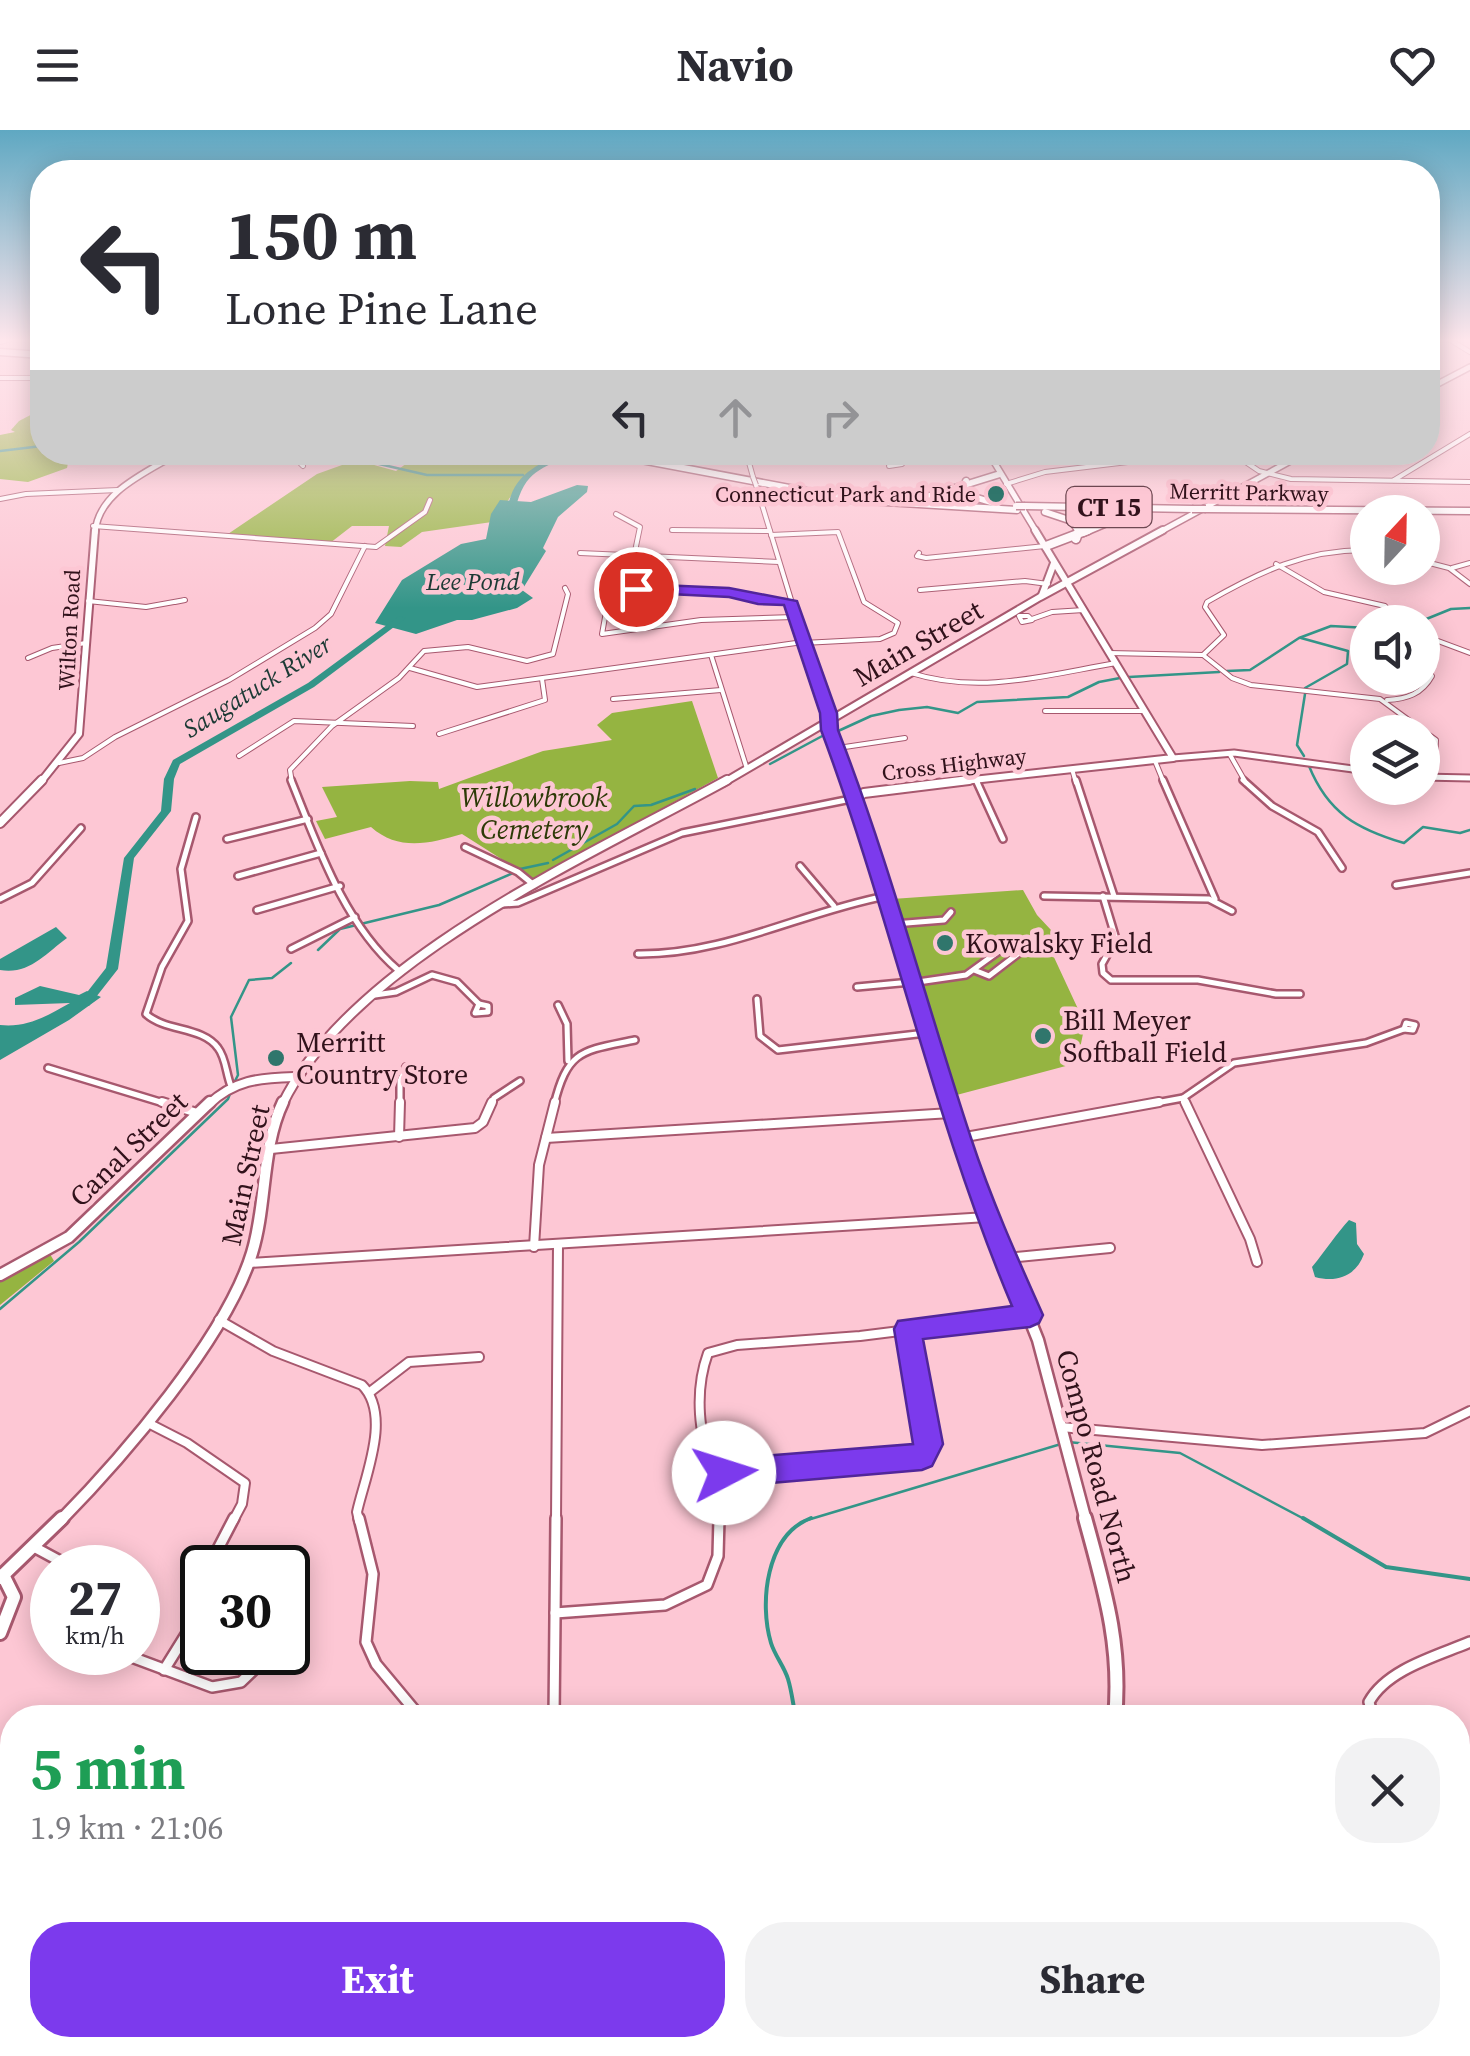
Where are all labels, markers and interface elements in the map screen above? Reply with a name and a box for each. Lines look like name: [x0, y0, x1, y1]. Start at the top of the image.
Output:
text: Navio: [676, 34, 794, 96]
icon: menu: [30, 38, 85, 93]
icon: heart: [1385, 38, 1440, 93]
text: 150 m: [225, 186, 417, 282]
icon: left: [60, 200, 190, 330]
text: Lone Pine Lane: [225, 277, 538, 339]
icon: left: [603, 390, 658, 445]
icon: ahead: [708, 390, 763, 445]
icon: right: [813, 390, 868, 445]
street label: Merritt Parkway: [1169, 476, 1330, 508]
place label: Connecticut Park and Ride: [715, 479, 976, 509]
marker: Connecticut Park and Ride: [985, 483, 1007, 505]
road number: CT 15: [1066, 487, 1152, 527]
north arrow: [1350, 495, 1440, 585]
map controls: [1350, 495, 1440, 805]
pin: [594, 547, 679, 632]
icon: arrive: [609, 562, 664, 617]
water label: Lee Pond: [425, 564, 521, 598]
street label: Wilton Road: [51, 568, 87, 691]
street label: Main Street: [847, 590, 990, 695]
button: sound: [1350, 605, 1440, 695]
water label: Saugatuck River: [176, 626, 339, 745]
button: layers: [1350, 715, 1440, 805]
street label: Cross Highway: [880, 740, 1029, 788]
park label: Willowbrook Cemetery: [460, 778, 608, 848]
place label: Kowalsky Field: [965, 924, 1153, 962]
marker: Kowalsky Field: [934, 932, 956, 954]
place label: Bill Meyer Softball Field: [1063, 1001, 1227, 1071]
place label: Merritt Country Store: [296, 1023, 468, 1093]
marker: Bill Meyer Softball Field: [1032, 1025, 1054, 1047]
marker: Merritt Country Store: [265, 1047, 287, 1069]
street label: Canal Street: [61, 1083, 196, 1215]
street label: Main Street: [212, 1100, 279, 1249]
street label: Compo Road North: [1048, 1345, 1146, 1587]
position arrow: [672, 1421, 776, 1525]
speed limit sign: 30: [180, 1545, 310, 1675]
text: 27: [68, 1563, 122, 1632]
text: km/h: [65, 1618, 125, 1652]
text: 5 min: [30, 1727, 186, 1809]
button: close: [1335, 1738, 1440, 1843]
text: 1.9 km · 21:06: [30, 1806, 224, 1850]
button: Exit: [30, 1922, 725, 2037]
button: Share: [745, 1922, 1440, 2037]

